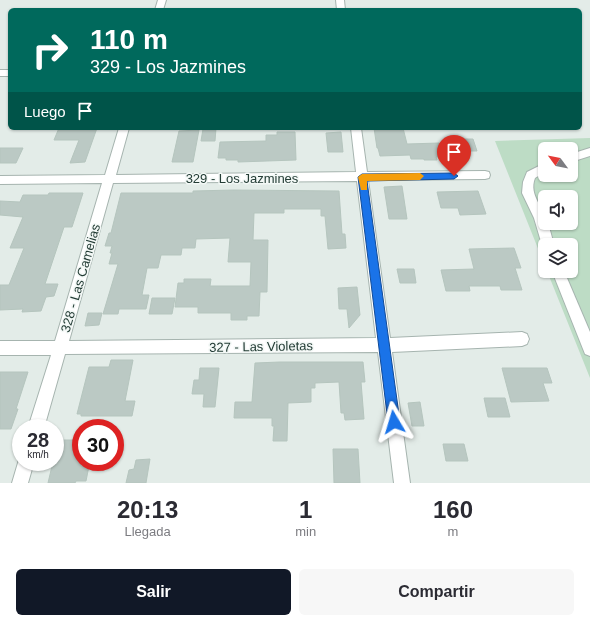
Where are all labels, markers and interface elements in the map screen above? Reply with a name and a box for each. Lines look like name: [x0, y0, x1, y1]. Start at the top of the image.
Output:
icon: right: [24, 24, 76, 76]
text: 110 m: [90, 24, 168, 55]
text: 329 - Los Jazmines: [90, 57, 246, 77]
icon: arrive: [74, 100, 96, 122]
text: Luego: [24, 103, 66, 120]
pin: [437, 135, 471, 176]
icon: arrive: [443, 141, 465, 163]
north arrow: [538, 142, 578, 182]
map controls: [538, 142, 578, 278]
street label: 329 - Los Jazmines: [186, 171, 299, 186]
button: sound: [538, 190, 578, 230]
street label: 328 - Las Camelias: [58, 222, 103, 334]
button: layers: [538, 238, 578, 278]
street label: 327 - Las Violetas: [209, 338, 314, 355]
position arrow: [373, 401, 415, 443]
speed limit sign: 30: [72, 419, 124, 471]
text: 28: [27, 429, 49, 451]
text: km/h: [27, 449, 49, 460]
text: 20:13: [117, 496, 178, 523]
text: 1: [299, 496, 312, 523]
text: 160: [433, 496, 473, 523]
text: Llegada: [124, 524, 171, 539]
text: min: [295, 524, 316, 539]
text: m: [448, 524, 458, 539]
button: Salir: [16, 569, 291, 615]
button: Compartir: [299, 569, 574, 615]

